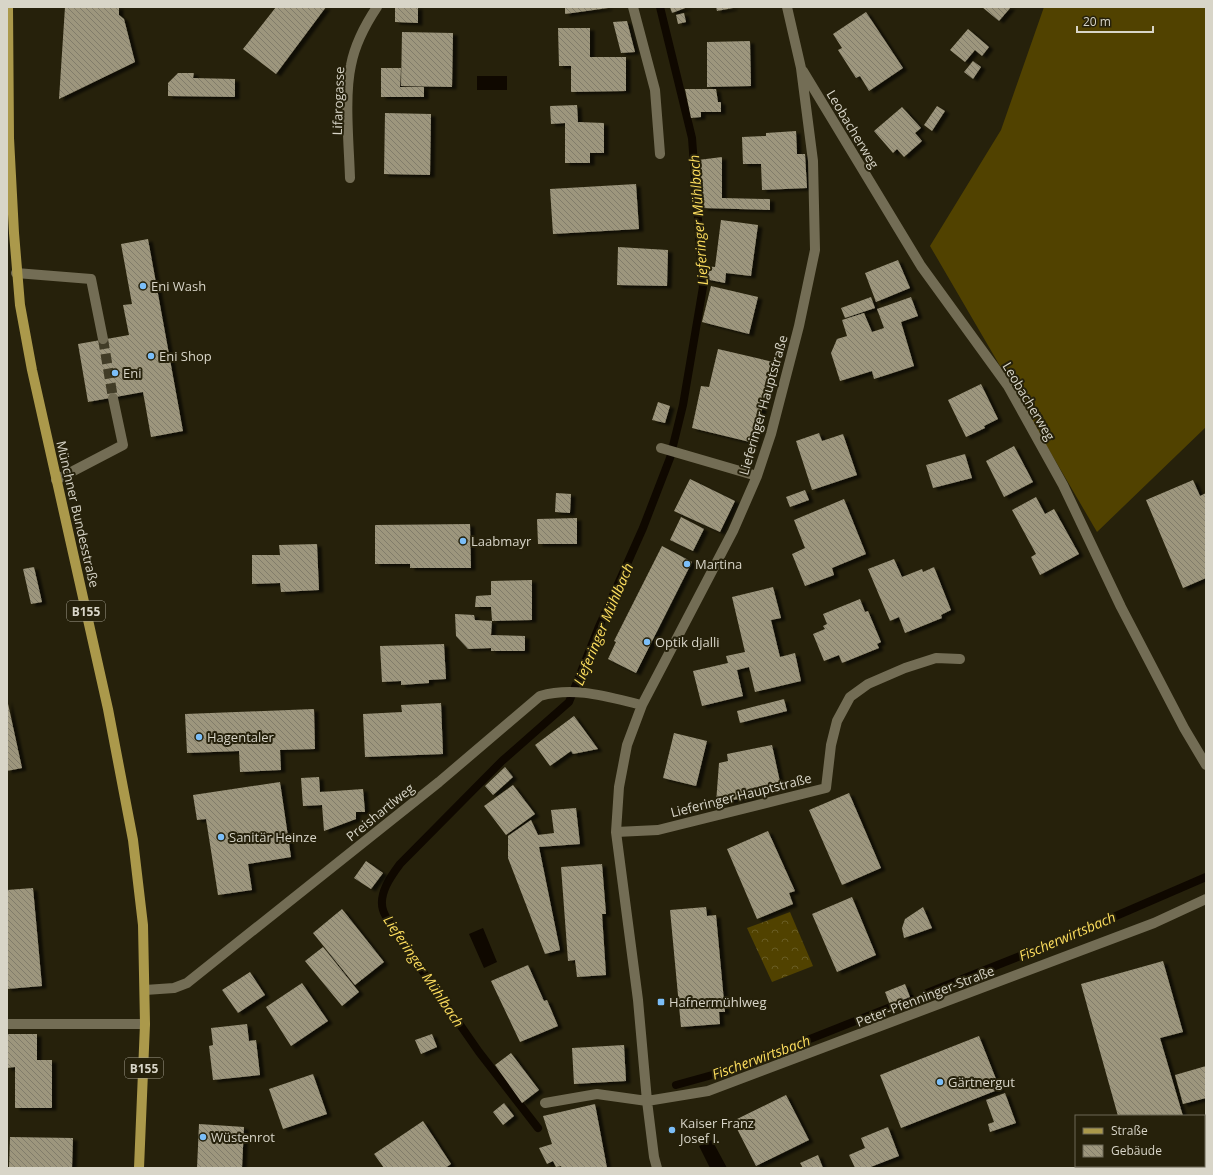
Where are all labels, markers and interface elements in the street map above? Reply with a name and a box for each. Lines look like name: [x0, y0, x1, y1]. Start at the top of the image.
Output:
scale bar: [1077, 8, 1153, 34]
text: 20 m: [1083, 13, 1111, 30]
street label: Lifarogasse: [328, 66, 348, 136]
street label: Leobacherweg: [823, 87, 883, 171]
water label: Lieferinger Mühlbach: [684, 154, 712, 286]
place label: Eni Wash: [151, 277, 206, 295]
marker: Eni Wash: [138, 281, 148, 291]
street label: Lieferinger Hauptstraße: [734, 333, 792, 477]
place label: Eni Shop: [159, 347, 212, 365]
marker: Eni Shop: [146, 351, 156, 361]
street label: Leobacherweg: [999, 359, 1059, 443]
place label: Eni: [123, 364, 141, 382]
marker: Eni: [110, 368, 120, 378]
street label: Münchner Bundesstraße: [52, 439, 104, 589]
place label: Laabmayr: [471, 532, 532, 550]
marker: Laabmayr: [458, 536, 468, 546]
place label: Martina: [695, 555, 742, 573]
marker: Martina: [682, 559, 692, 569]
water label: Lieferinger Mühlbach: [569, 560, 637, 688]
road number: B155: [67, 601, 105, 621]
place label: Optik djalli: [655, 633, 720, 651]
marker: Optik djalli: [642, 637, 652, 647]
place label: Hagentaler: [207, 728, 275, 746]
marker: Hagentaler: [194, 732, 204, 742]
street label: Lieferinger Hauptstraße: [669, 769, 813, 821]
street label: Preishartlweg: [342, 779, 418, 845]
place label: Sanitär Heinze: [229, 828, 317, 846]
marker: Sanitär Heinze: [216, 832, 226, 842]
water label: Fischerwirtsbach: [1016, 907, 1118, 965]
water label: Lieferinger Mühlbach: [380, 911, 468, 1031]
street label: Peter-Pfenninger-Straße: [853, 961, 997, 1031]
place label: Hafnermühlweg: [669, 993, 766, 1011]
marker: Hafnermühlweg: [656, 997, 666, 1007]
water label: Fischerwirtsbach: [709, 1030, 813, 1084]
road number: B155: [125, 1058, 163, 1078]
place label: Gärtnergut: [948, 1073, 1015, 1091]
marker: Gärtnergut: [935, 1077, 945, 1087]
place label: Kaiser Franz Josef I.: [678, 1114, 754, 1147]
legend: [1075, 1115, 1205, 1167]
text: Straße: [1111, 1122, 1148, 1139]
marker: Kaiser Franz Josef I.: [667, 1125, 677, 1135]
place label: Wüstenrot: [211, 1128, 275, 1146]
marker: Wüstenrot: [198, 1132, 208, 1142]
text: Gebäude: [1111, 1142, 1162, 1159]

